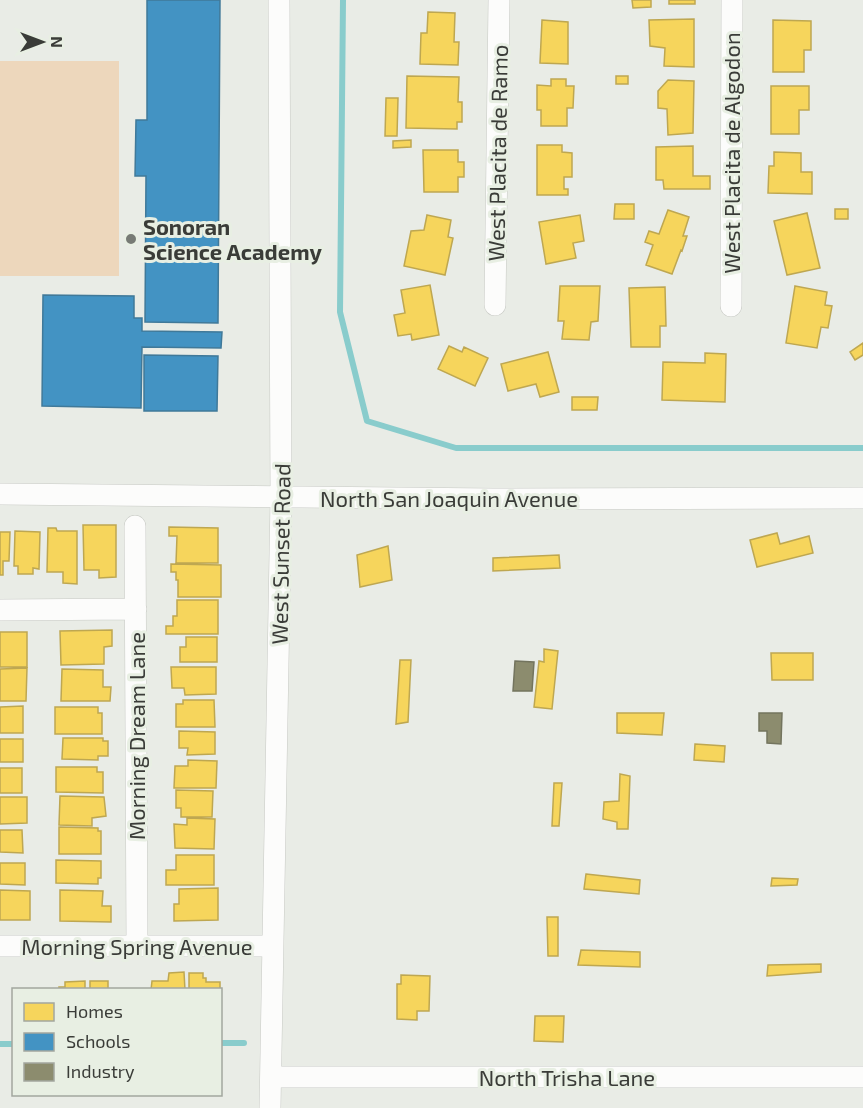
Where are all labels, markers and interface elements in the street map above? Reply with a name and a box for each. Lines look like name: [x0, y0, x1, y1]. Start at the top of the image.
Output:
north arrow: [12, 12, 72, 72]
street label: West Placita de Algodon: [718, 32, 744, 274]
text: N: [48, 36, 67, 48]
street label: West Placita de Ramo: [482, 44, 512, 262]
place label: Sonoran Science Academy: [143, 213, 323, 265]
marker: Sonoran Science Academy: [124, 232, 138, 246]
street label: West Sunset Road: [265, 463, 295, 645]
street label: North San Joaquin Avenue: [320, 485, 578, 511]
street label: Morning Dream Lane: [123, 632, 149, 840]
street label: Morning Spring Avenue: [21, 933, 253, 959]
legend: [12, 988, 222, 1096]
text: Homes: [66, 1000, 123, 1022]
text: Schools: [66, 1030, 130, 1052]
text: Industry: [66, 1060, 135, 1082]
street label: North Trisha Lane: [479, 1064, 655, 1090]

